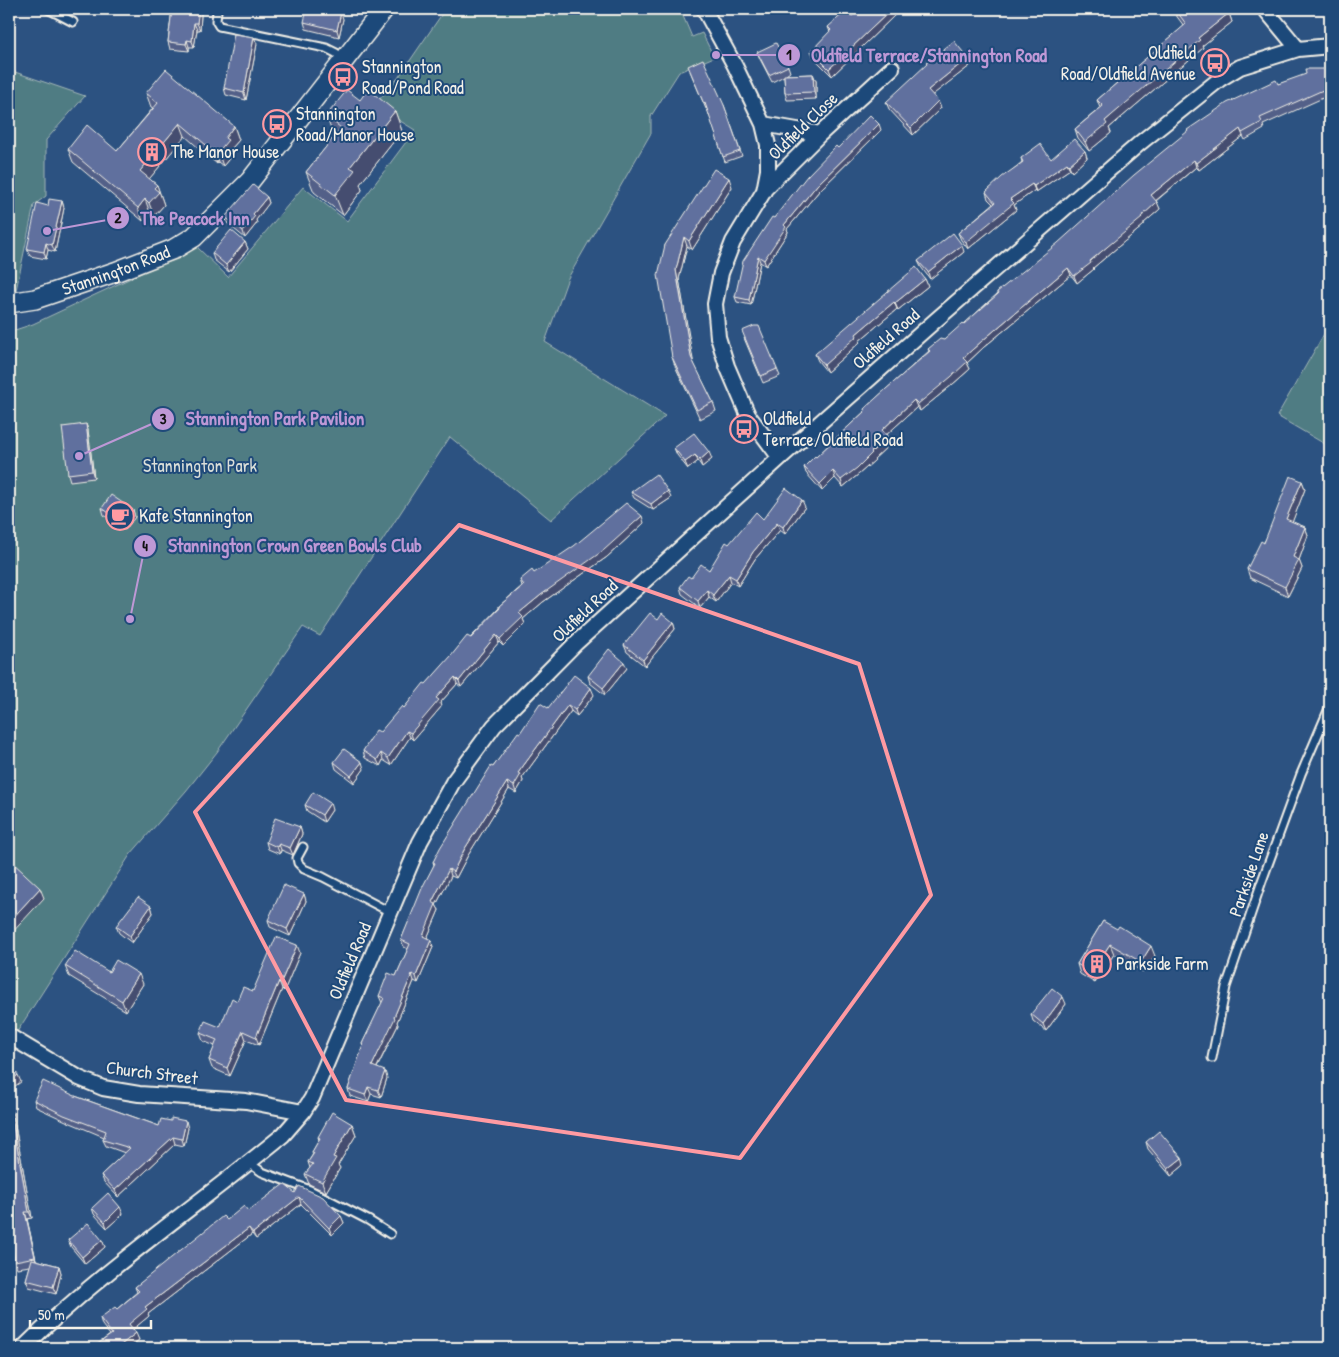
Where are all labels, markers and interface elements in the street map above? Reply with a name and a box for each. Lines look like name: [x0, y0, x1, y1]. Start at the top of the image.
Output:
callout: Oldfield Terrace/Stannington Road: [776, 38, 1057, 72]
place label: Oldfield Road/Oldfield Avenue: [1061, 40, 1196, 86]
text: Oldfield Terrace/Stannington Road: [811, 42, 1048, 69]
text: 1: [786, 44, 792, 65]
bus stop icon: Oldfield Road/Oldfield Avenue: [1200, 48, 1230, 78]
place label: Stannington Road/Pond Road: [362, 54, 464, 100]
bus stop icon: Stannington Road/Pond Road: [328, 62, 358, 92]
street label: Oldfield Close: [762, 86, 843, 165]
place label: Stannington Road/Manor House: [296, 101, 414, 147]
bus stop icon: Stannington Road/Manor House: [262, 109, 292, 139]
building icon: The Manor House: [137, 137, 167, 167]
place label: The Manor House: [171, 139, 280, 164]
callout: The Peacock Inn: [105, 201, 260, 235]
text: The Peacock Inn: [139, 205, 250, 231]
text: 2: [114, 207, 122, 228]
street label: Stannington Road: [58, 239, 173, 301]
street label: Oldfield Road: [847, 302, 925, 375]
callout: Stannington Park Pavilion: [151, 402, 374, 436]
text: Stannington Park Pavilion: [186, 405, 365, 432]
place label: Oldfield Terrace/Oldfield Road: [763, 406, 903, 452]
text: 3: [160, 408, 167, 429]
bus stop icon: Oldfield Terrace/Oldfield Road: [729, 414, 759, 444]
park label: Stannington Park: [143, 453, 257, 478]
cafe icon: Kafe Stannington: [105, 501, 135, 531]
place label: Kafe Stannington: [139, 503, 253, 528]
callout: Stannington Crown Green Bowls Club: [133, 529, 432, 563]
text: Stannington Crown Green Bowls Club: [168, 532, 422, 559]
text: 4: [142, 535, 148, 556]
street label: Oldfield Road: [546, 574, 623, 648]
street label: Parkside Lane: [1222, 828, 1275, 920]
street label: Oldfield Road: [322, 918, 377, 1003]
building icon: Parkside Farm: [1082, 949, 1112, 979]
place label: Parkside Farm: [1116, 951, 1208, 976]
street label: Church Street: [105, 1054, 200, 1091]
scale bar: [30, 1297, 151, 1329]
text: 50 m: [38, 1304, 65, 1325]

